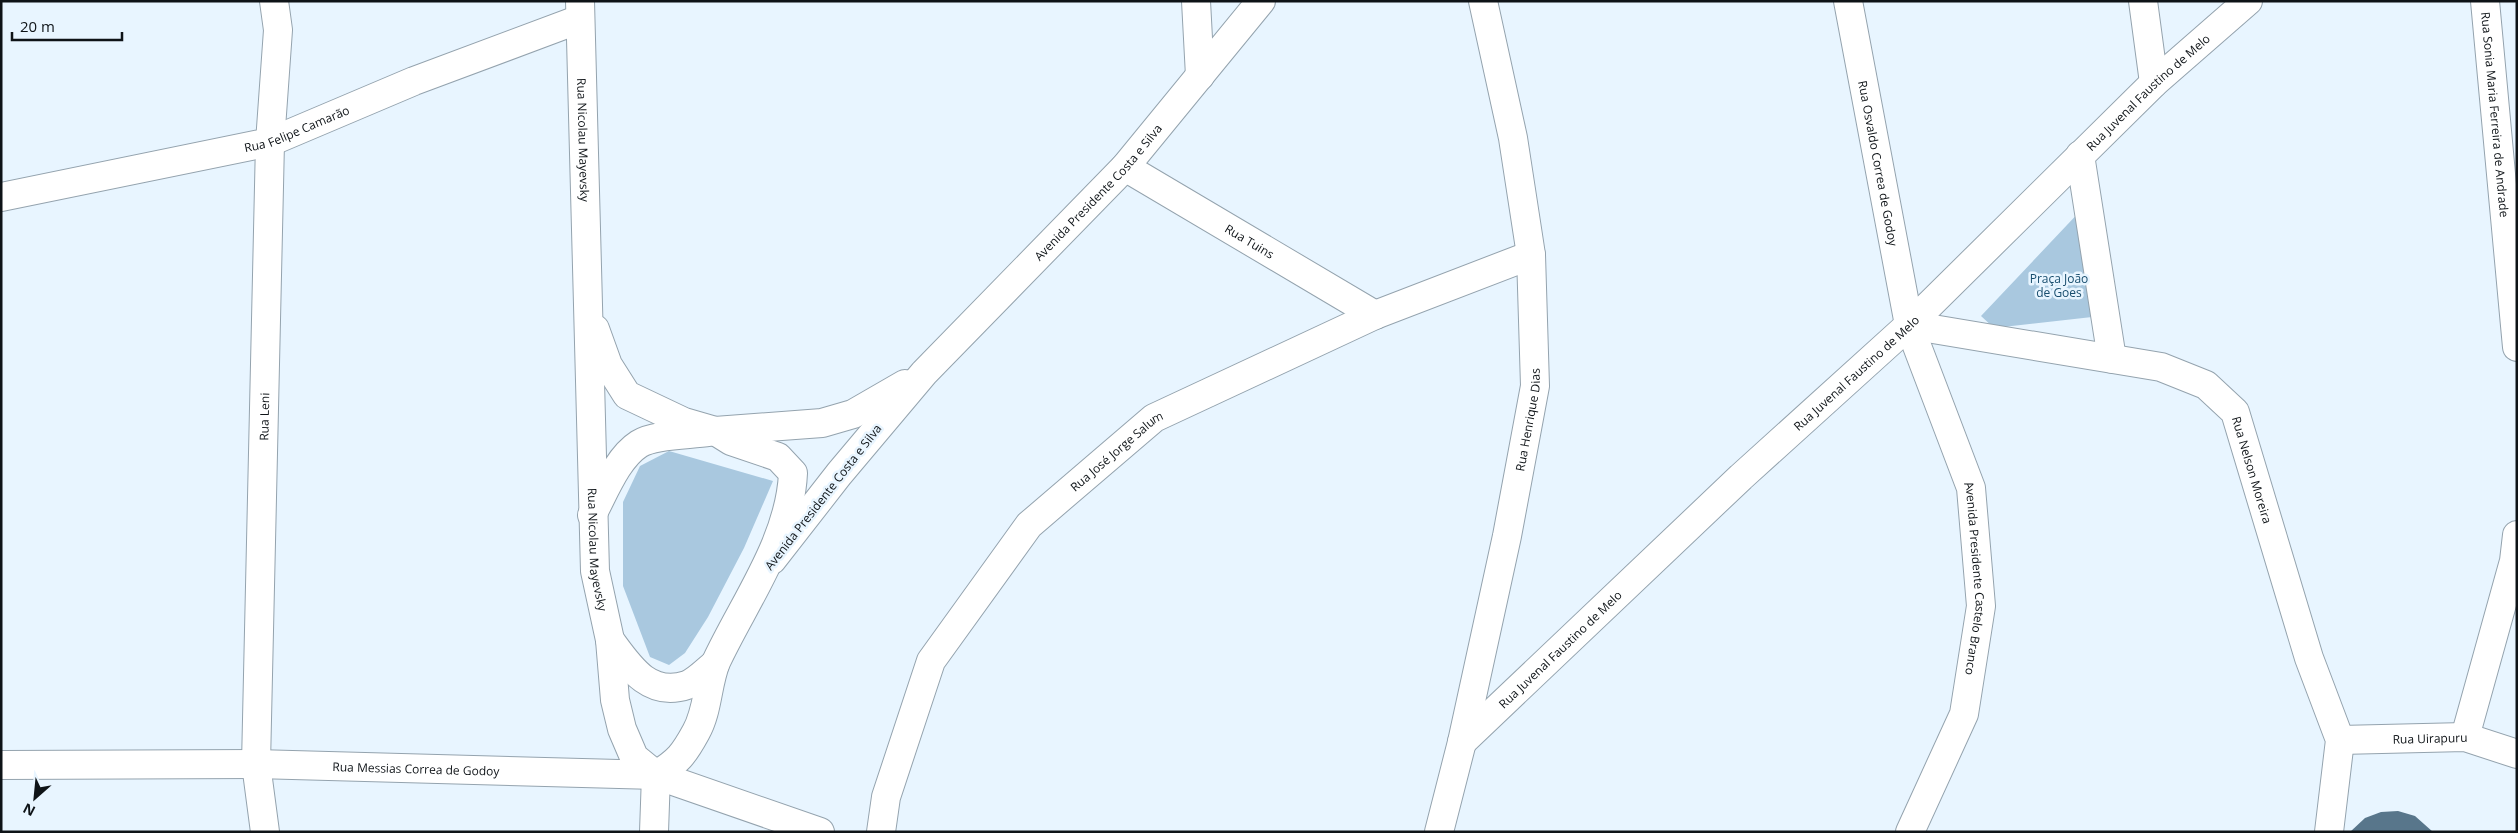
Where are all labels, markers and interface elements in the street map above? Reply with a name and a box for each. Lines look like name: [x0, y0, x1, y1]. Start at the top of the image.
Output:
scale bar: [12, 10, 122, 42]
street label: Rua Sonia Maria Ferreira de Andrade: [2478, 11, 2513, 218]
text: 20 m: [20, 16, 55, 36]
street label: Rua Juvenal Faustino de Melo: [2082, 30, 2213, 154]
street label: Rua Nicolau Mayevsky: [574, 78, 594, 203]
street label: Rua Osvaldo Correa de Godoy: [1855, 79, 1903, 248]
street label: Rua Felipe Camarão: [242, 101, 352, 156]
street label: Avenida Presidente Costa e Silva: [1030, 120, 1166, 264]
street label: Rua Tuins: [1222, 220, 1278, 262]
park label: Praça João de Goes: [2030, 270, 2088, 301]
street label: Rua Juvenal Faustino de Melo: [1790, 311, 1923, 434]
street label: Rua Henrique Dias: [1511, 368, 1544, 473]
street label: Rua Leni: [255, 393, 273, 441]
street label: Rua José Jorge Salum: [1066, 407, 1166, 495]
street label: Rua Nelson Moreira: [2228, 414, 2277, 526]
street label: Avenida Presidente Costa e Silva: [761, 421, 885, 573]
street label: Avenida Presidente Castelo Branco: [1961, 479, 1989, 677]
street label: Rua Nicolau Mayevsky: [584, 488, 612, 614]
street label: Rua Juvenal Faustino de Melo: [1495, 586, 1625, 712]
street label: Rua Uirapuru: [2392, 728, 2468, 747]
street label: Rua Messias Correa de Godoy: [332, 758, 501, 779]
north arrow: [10, 773, 60, 823]
text: N: [19, 799, 38, 821]

